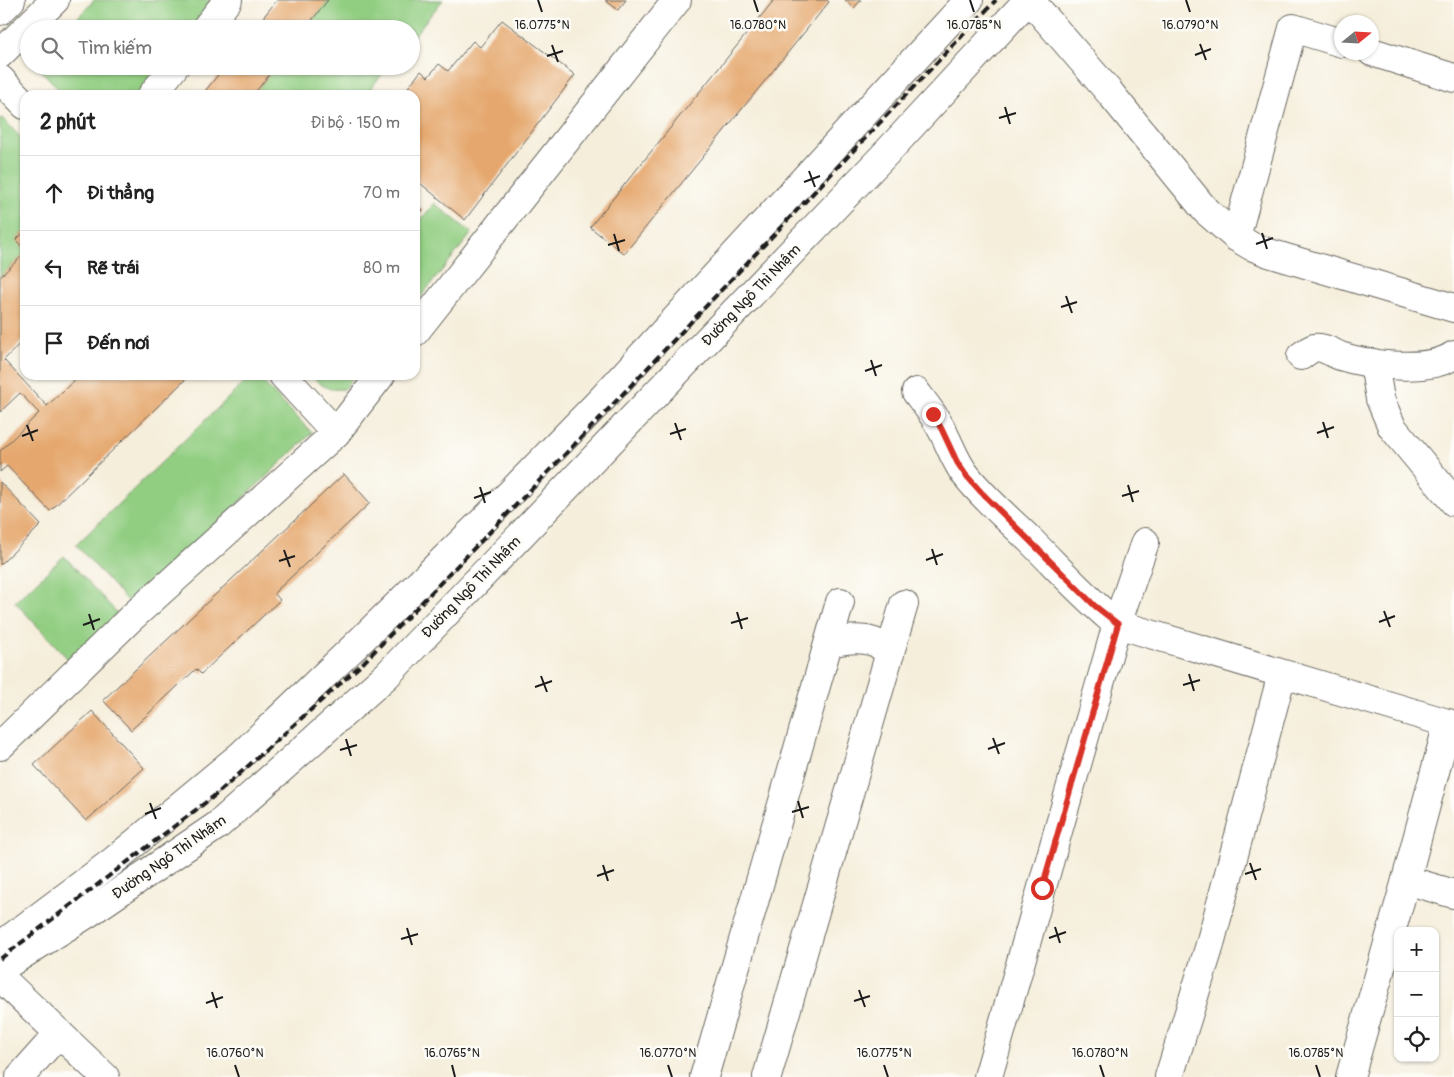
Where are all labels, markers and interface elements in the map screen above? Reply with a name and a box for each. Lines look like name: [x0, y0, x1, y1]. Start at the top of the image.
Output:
north arrow: [1334, 15, 1379, 60]
text: 16.0775°N: [514, 18, 570, 33]
text: 16.0780°N: [730, 18, 786, 33]
text: 16.0785°N: [947, 18, 1001, 33]
text: 16.0790°N: [1162, 18, 1218, 33]
search box: [20, 20, 420, 75]
icon: search: [38, 34, 66, 62]
text: Tìm kiếm: [78, 36, 152, 60]
text: 2 phút: [40, 109, 95, 136]
text: Đi bộ · 150 m: [311, 113, 400, 133]
icon: ahead: [40, 179, 68, 207]
text: Đi thẳng: [87, 181, 154, 205]
text: 70 m: [363, 183, 400, 203]
street label: Đường Ngô Thì Nhậm: [698, 240, 805, 351]
icon: left: [40, 254, 68, 282]
text: Rẽ trái: [87, 256, 139, 280]
text: 80 m: [363, 258, 400, 278]
icon: arrive: [40, 329, 68, 357]
text: Đến nơi: [87, 331, 149, 355]
route end: [922, 403, 945, 426]
street label: Đường Ngô Thì Nhậm: [418, 532, 525, 643]
street label: Đường Ngô Thì Nhậm: [109, 811, 230, 904]
route start: [1031, 877, 1054, 900]
map controls: [1394, 927, 1439, 1062]
button: +: [1394, 927, 1439, 972]
button: −: [1394, 972, 1439, 1017]
button: locate: [1394, 1017, 1439, 1062]
text: 16.0760°N: [206, 1046, 264, 1061]
text: 16.0765°N: [424, 1046, 480, 1061]
text: 16.0770°N: [640, 1046, 696, 1061]
text: 16.0775°N: [856, 1046, 912, 1061]
text: 16.0780°N: [1072, 1046, 1128, 1061]
text: 16.0785°N: [1289, 1046, 1343, 1061]

